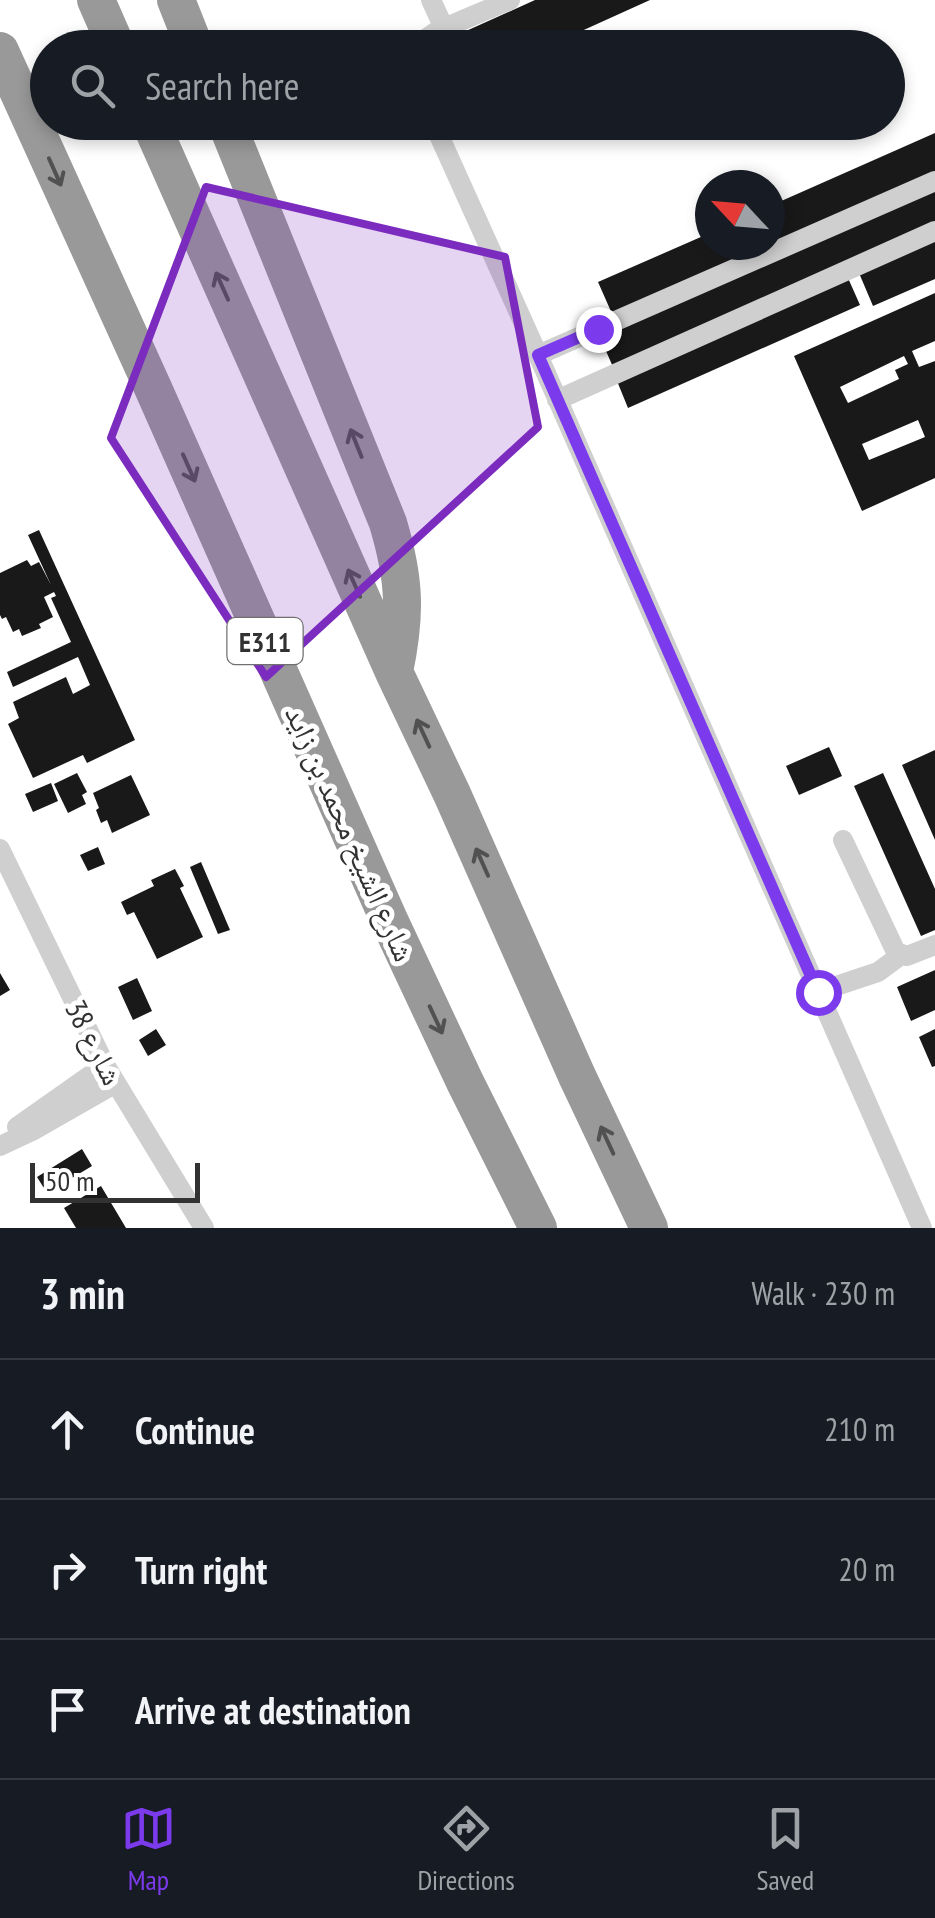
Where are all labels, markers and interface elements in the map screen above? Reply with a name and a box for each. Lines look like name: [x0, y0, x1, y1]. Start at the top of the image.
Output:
search box: [30, 30, 905, 140]
icon: search: [65, 58, 120, 113]
text: Search here: [145, 61, 299, 110]
one-way arrow: [47, 156, 65, 187]
north arrow: [695, 170, 785, 260]
one-way arrow: [212, 272, 231, 302]
route end: [576, 307, 622, 353]
one-way arrow: [346, 428, 364, 459]
one-way arrow: [180, 452, 199, 482]
one-way arrow: [344, 568, 362, 599]
road number: E311: [228, 618, 302, 664]
street label: شارع الشيخ محمد بن زايد: [276, 699, 425, 967]
one-way arrow: [412, 719, 431, 749]
one-way arrow: [472, 847, 490, 878]
route start: [796, 970, 842, 1016]
street label: شارع 38: [56, 993, 133, 1092]
one-way arrow: [428, 1004, 446, 1035]
one-way arrow: [597, 1126, 616, 1156]
scale bar: [30, 1158, 200, 1202]
text: 50 m: [45, 1162, 94, 1199]
text: 3 min: [40, 1266, 125, 1321]
text: Walk · 230 m: [751, 1272, 895, 1314]
icon: ahead: [40, 1402, 95, 1457]
text: Continue: [135, 1405, 255, 1454]
text: 210 m: [824, 1408, 895, 1450]
icon: right: [40, 1542, 95, 1597]
text: Turn right: [135, 1545, 267, 1594]
text: 20 m: [839, 1548, 895, 1590]
icon: arrive: [40, 1682, 95, 1737]
text: Arrive at destination: [135, 1685, 411, 1734]
tab: Map: [121, 1801, 176, 1898]
tab: Directions: [417, 1801, 515, 1898]
tab: Saved: [756, 1801, 814, 1898]

